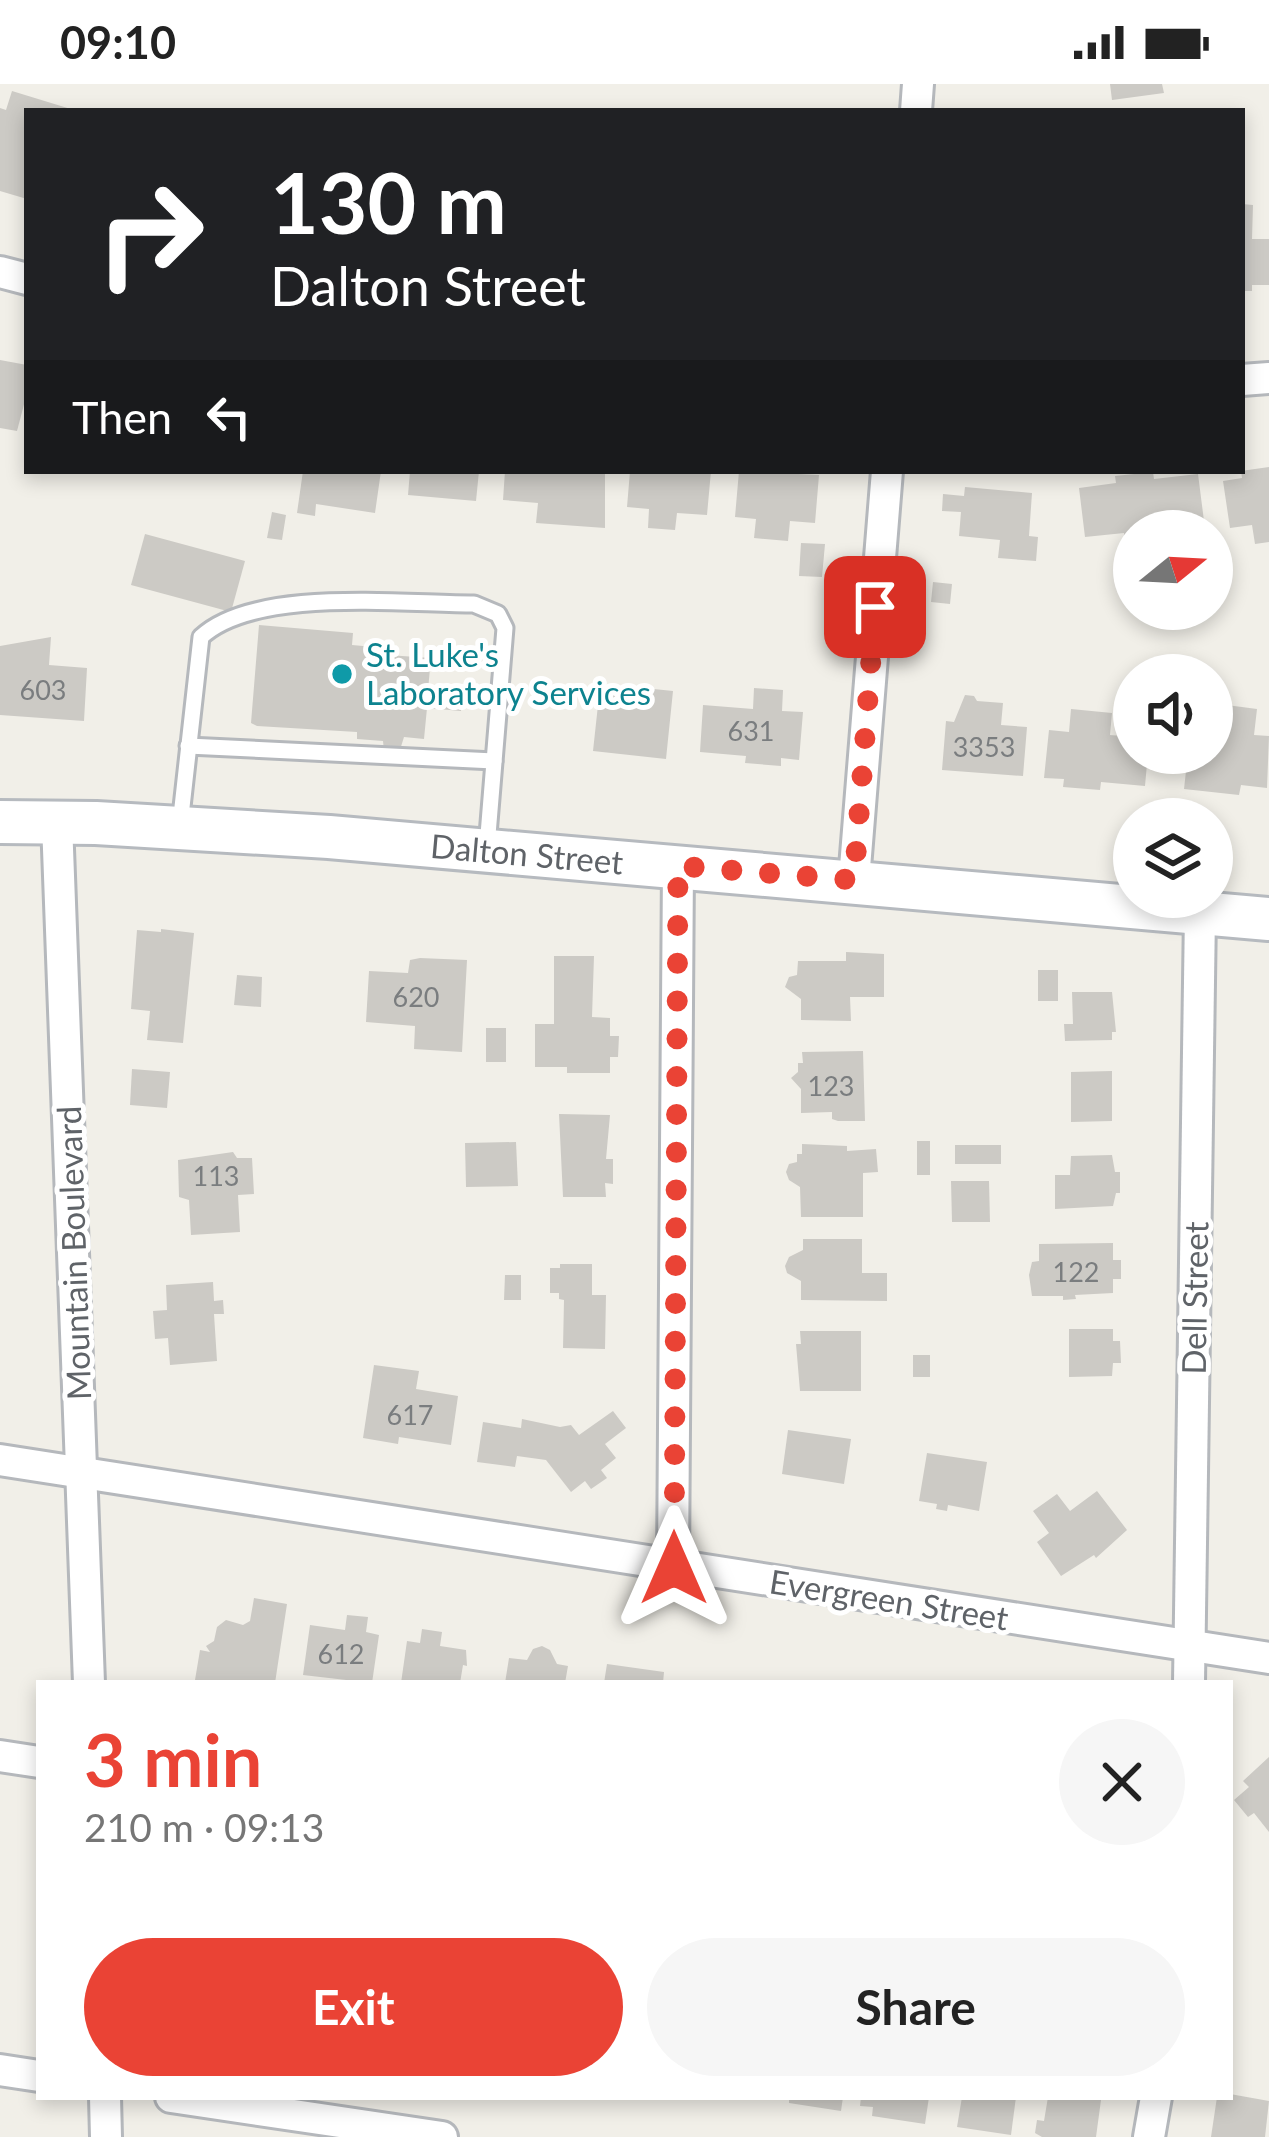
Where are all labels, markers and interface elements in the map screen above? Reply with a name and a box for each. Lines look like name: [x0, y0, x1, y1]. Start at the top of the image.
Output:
text: 09:10: [60, 15, 176, 69]
text: 130 m: [270, 151, 507, 252]
icon: right: [72, 156, 228, 312]
text: Dalton Street: [270, 253, 586, 318]
icon: left: [196, 384, 262, 450]
text: Then: [72, 390, 172, 444]
north arrow: [1113, 510, 1233, 630]
map controls: [1113, 510, 1233, 918]
pin: [824, 556, 926, 658]
icon: arrive: [842, 574, 908, 640]
place label: St. Luke's Laboratory Services: [366, 634, 651, 712]
button: sound: [1113, 654, 1233, 774]
marker: St. Luke's Laboratory Services: [329, 661, 355, 687]
house number: 603: [20, 673, 66, 706]
house number: 631: [728, 714, 774, 747]
house number: 3353: [953, 730, 1015, 763]
button: layers: [1113, 798, 1233, 918]
street label: Dalton Street: [429, 825, 625, 882]
house number: 620: [393, 980, 439, 1013]
house number: 123: [808, 1069, 854, 1102]
street label: Mountain Boulevard: [48, 1105, 98, 1401]
house number: 113: [193, 1159, 239, 1192]
street label: Dell Street: [1173, 1221, 1215, 1375]
house number: 122: [1053, 1255, 1099, 1288]
house number: 617: [387, 1398, 433, 1431]
position arrow: [611, 1505, 737, 1631]
street label: Evergreen Street: [767, 1560, 1011, 1638]
house number: 612: [318, 1637, 364, 1670]
text: 3 min: [84, 1716, 262, 1802]
button: close: [1059, 1719, 1185, 1845]
text: 210 m · 09:13: [84, 1804, 324, 1850]
button: Exit: [84, 1938, 623, 2076]
button: Share: [647, 1938, 1185, 2076]

